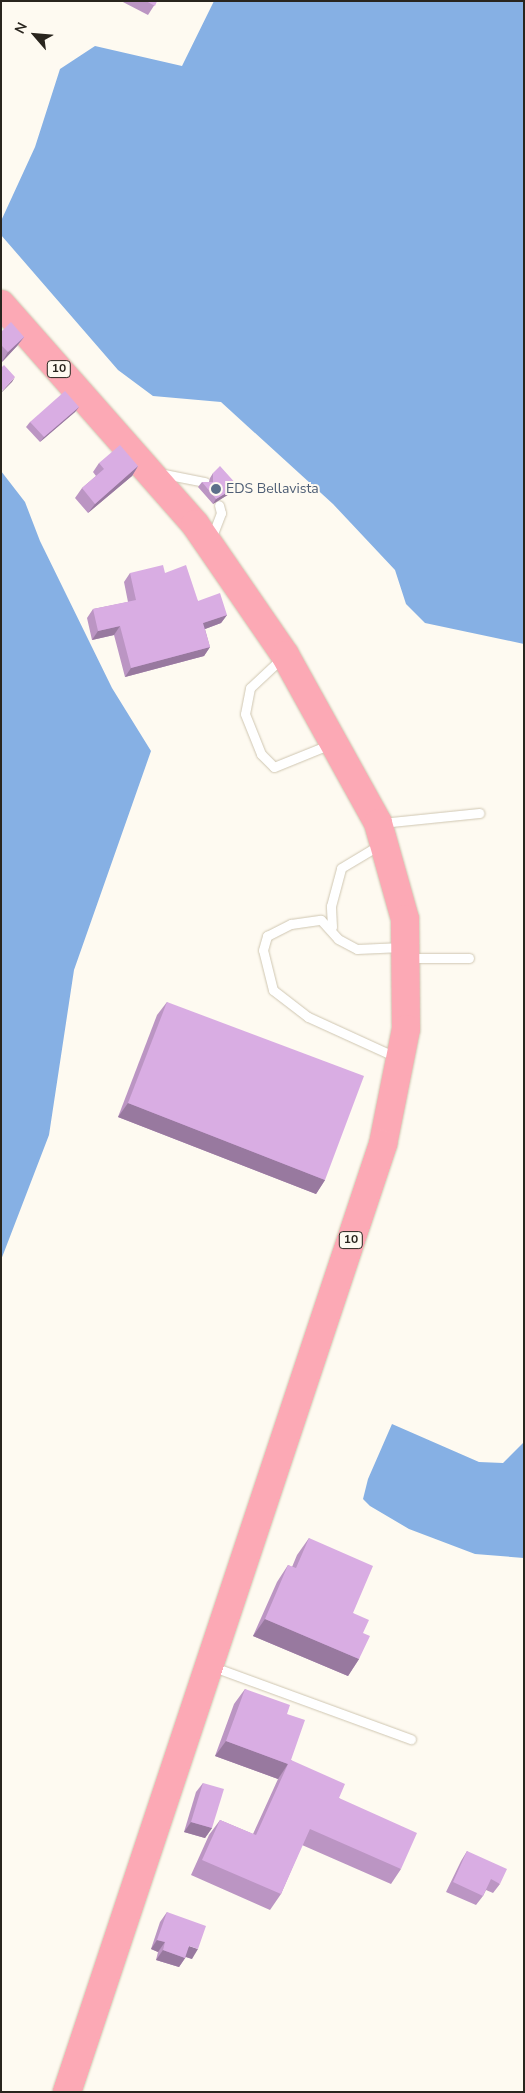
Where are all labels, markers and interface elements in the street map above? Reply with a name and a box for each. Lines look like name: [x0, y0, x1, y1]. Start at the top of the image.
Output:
north arrow: [10, 10, 60, 60]
text: N: [10, 19, 32, 37]
road number: 10: [46, 359, 72, 378]
place label: EDS Bellavista: [226, 481, 319, 497]
marker: EDS Bellavista: [210, 483, 222, 495]
road number: 10: [338, 1230, 364, 1250]

